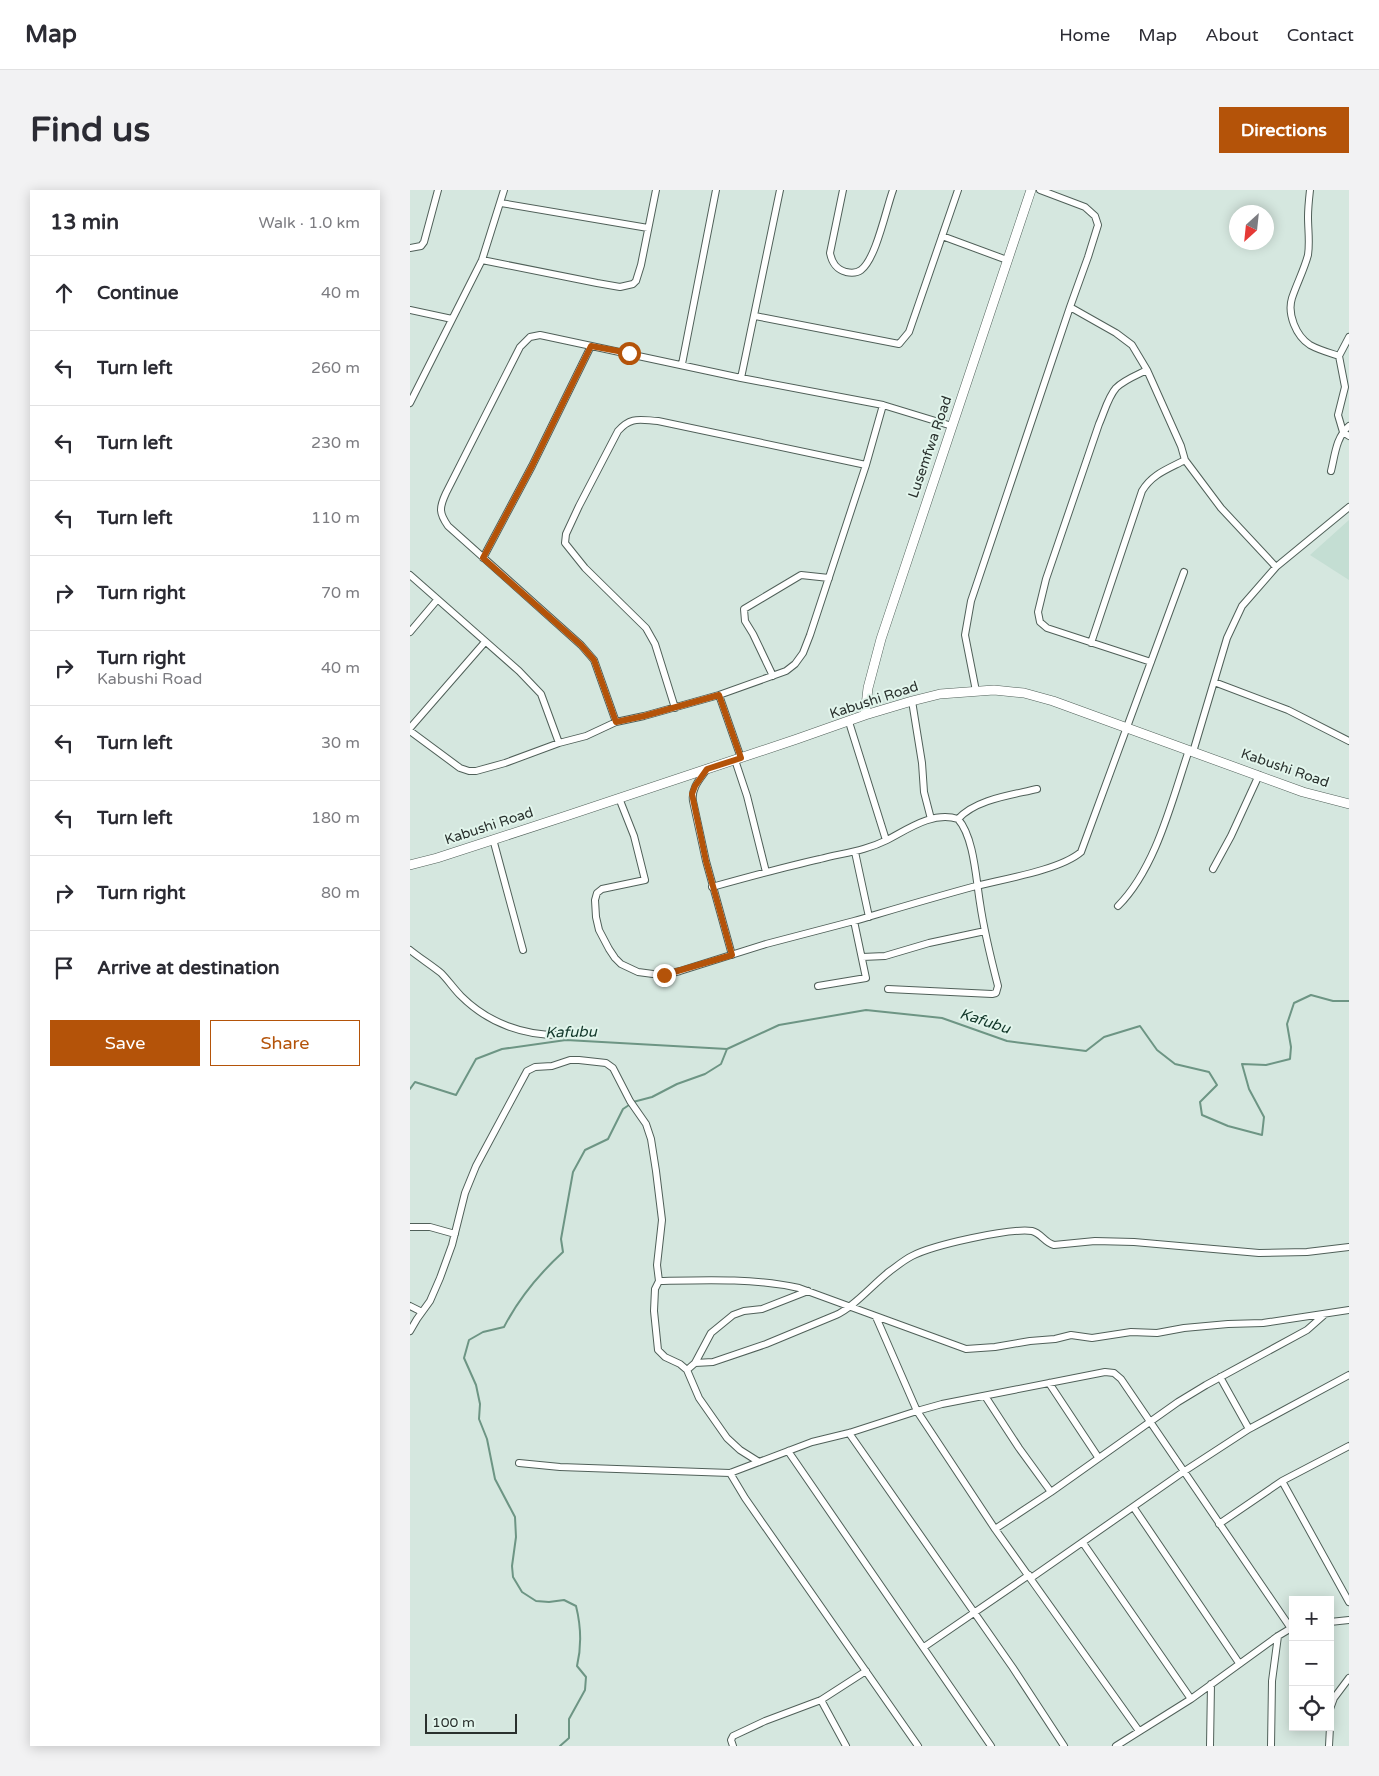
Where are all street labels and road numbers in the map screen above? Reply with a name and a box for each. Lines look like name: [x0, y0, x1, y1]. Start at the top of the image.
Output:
street label: Lusemfwa Road: [905, 394, 955, 500]
street label: Kabushi Road: [828, 678, 920, 722]
street label: Kabushi Road: [1239, 745, 1331, 791]
street label: Kabushi Road: [443, 804, 535, 848]

